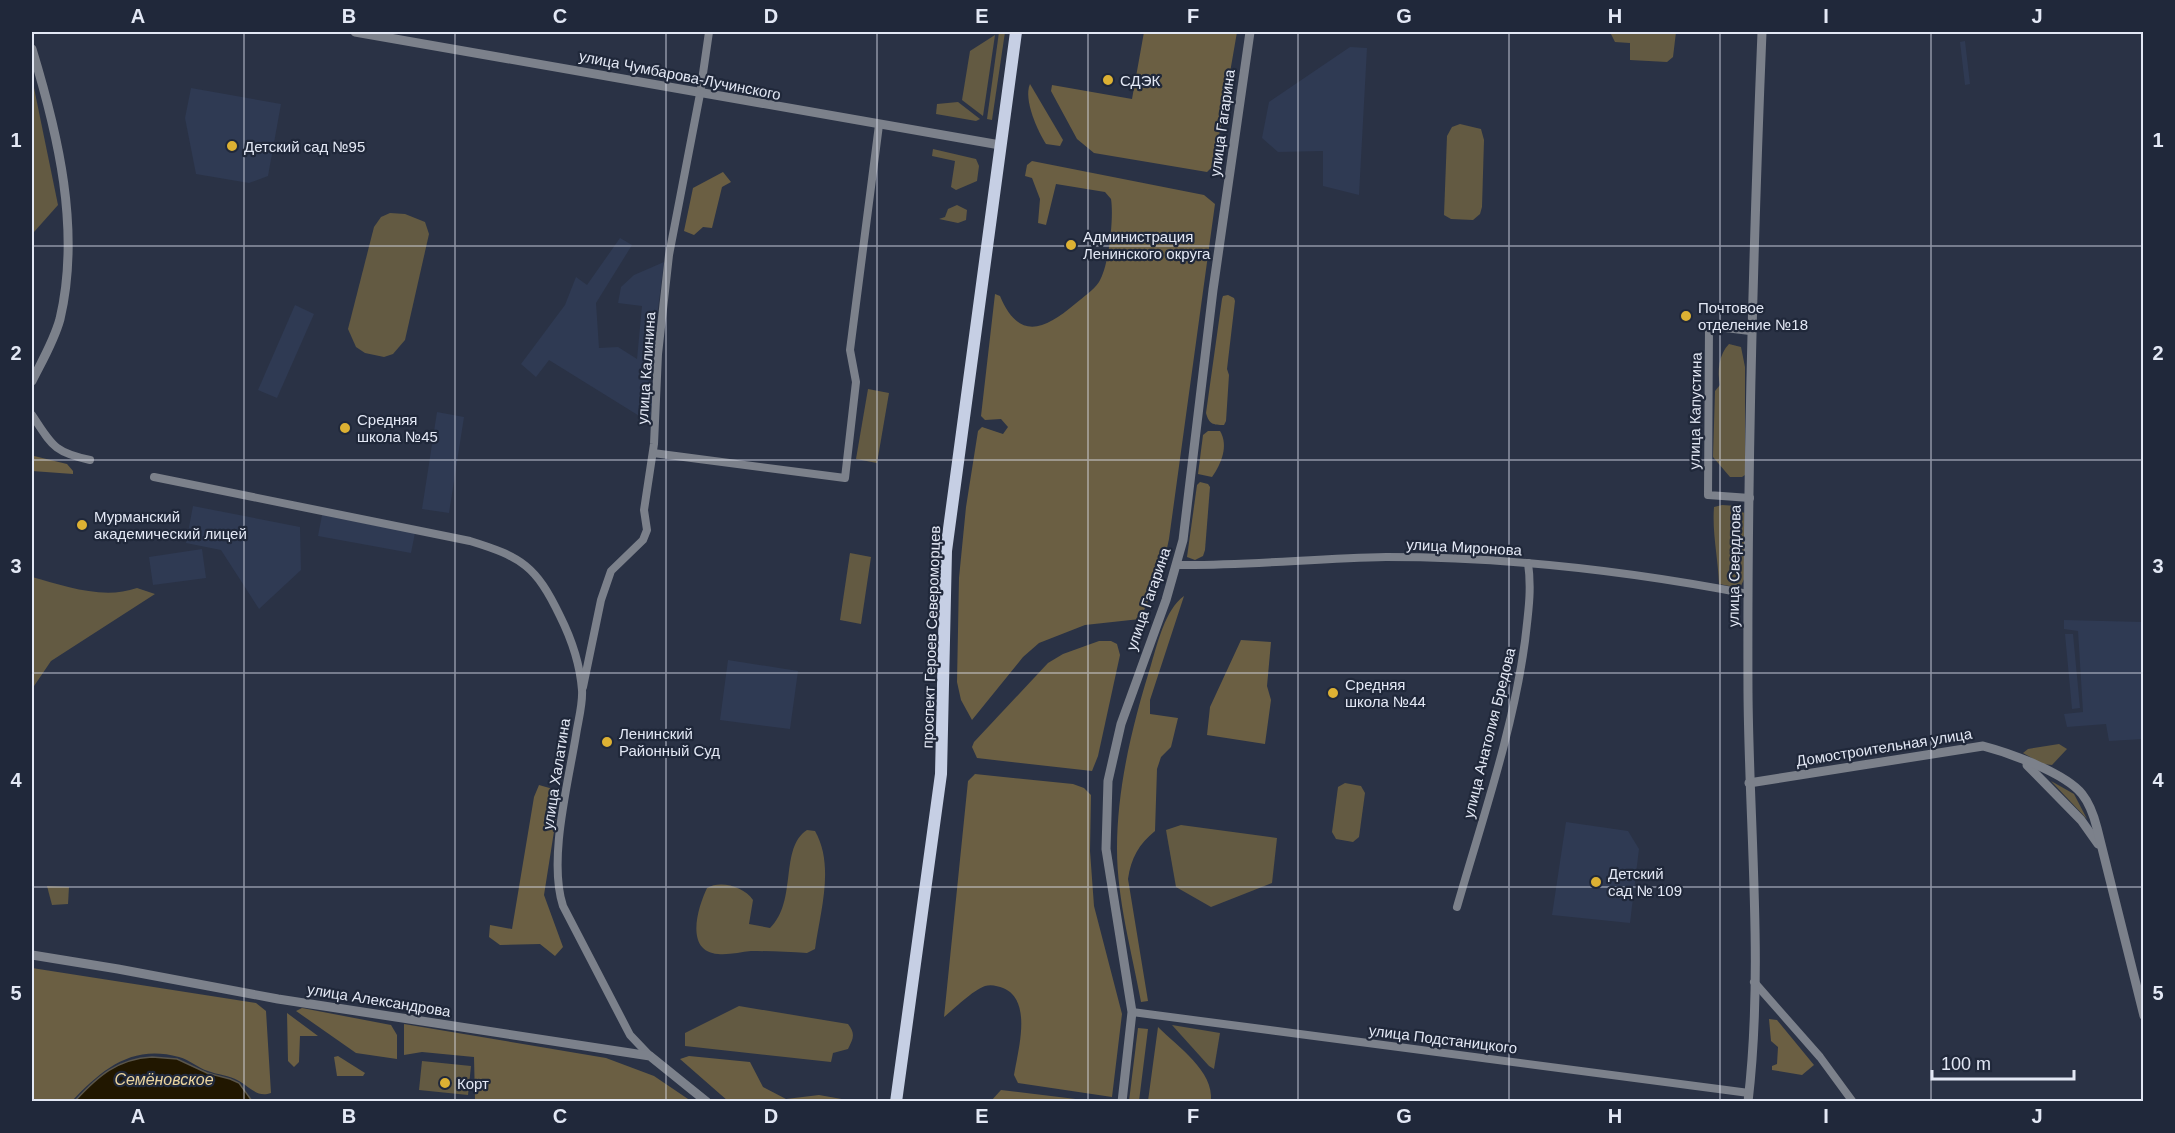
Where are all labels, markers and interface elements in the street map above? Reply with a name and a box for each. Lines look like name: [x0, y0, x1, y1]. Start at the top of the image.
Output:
text: A: [131, 5, 145, 27]
text: B: [342, 5, 356, 27]
text: C: [553, 5, 567, 27]
text: D: [764, 5, 778, 27]
text: E: [975, 5, 989, 27]
text: F: [1187, 5, 1199, 27]
text: G: [1396, 5, 1412, 27]
text: H: [1608, 5, 1622, 27]
text: I: [1823, 5, 1829, 27]
text: J: [2031, 5, 2043, 27]
street label: улица Чумбарова-Лучинского: [578, 47, 782, 103]
street label: улица Гагарина: [1206, 68, 1238, 178]
place label: СДЭК: [1120, 72, 1160, 89]
marker: СДЭК: [1101, 73, 1115, 87]
text: 1: [10, 129, 22, 151]
text: 1: [2152, 129, 2164, 151]
place label: Детский сад №95: [244, 138, 365, 155]
marker: Детский сад №95: [225, 139, 239, 153]
place label: Администрация Ленинского округа: [1083, 228, 1211, 262]
marker: Администрация Ленинского округа: [1064, 238, 1078, 252]
place label: Почтовое отделение №18: [1698, 299, 1808, 333]
marker: Почтовое отделение №18: [1679, 309, 1693, 323]
street label: улица Калинина: [634, 310, 658, 425]
text: 2: [10, 342, 22, 364]
text: 2: [2152, 342, 2164, 364]
street label: улица Капустина: [1685, 352, 1705, 470]
place label: Средняя школа №45: [357, 411, 438, 445]
marker: Средняя школа №45: [338, 421, 352, 435]
street label: улица Свердлова: [1724, 504, 1744, 627]
place label: Мурманский академический лицей: [94, 508, 247, 542]
marker: Мурманский академический лицей: [75, 518, 89, 532]
street label: проспект Героев Североморцев: [919, 525, 943, 749]
street label: улица Миронова: [1406, 535, 1523, 559]
street label: улица Гагарина: [1122, 545, 1174, 653]
text: 3: [10, 555, 22, 577]
text: 3: [2152, 555, 2164, 577]
street label: улица Анатолия Бредова: [1460, 645, 1519, 820]
place label: Средняя школа №44: [1345, 676, 1426, 710]
marker: Средняя школа №44: [1326, 686, 1340, 700]
street label: улица Халатина: [539, 717, 573, 831]
place label: Ленинский Районный Суд: [619, 725, 720, 759]
street label: Домостроительная улица: [1795, 725, 1974, 769]
marker: Ленинский Районный Суд: [600, 735, 614, 749]
text: 4: [10, 769, 22, 791]
text: 4: [2152, 769, 2164, 791]
place label: Детский сад № 109: [1608, 865, 1682, 899]
marker: Детский сад № 109: [1589, 875, 1603, 889]
street label: улица Александрова: [306, 980, 453, 1020]
text: 5: [10, 982, 22, 1004]
text: 5: [2152, 982, 2164, 1004]
street label: улица Подстаницкого: [1368, 1021, 1518, 1057]
scale bar: [1932, 1043, 2074, 1081]
text: 100 m: [1941, 1054, 1991, 1074]
water label: Семёновское: [114, 1071, 214, 1088]
place label: Корт: [457, 1075, 489, 1092]
marker: Корт: [438, 1076, 452, 1090]
text: A: [131, 1105, 145, 1127]
text: B: [342, 1105, 356, 1127]
text: C: [553, 1105, 567, 1127]
text: D: [764, 1105, 778, 1127]
text: E: [975, 1105, 989, 1127]
text: F: [1187, 1105, 1199, 1127]
text: G: [1396, 1105, 1412, 1127]
text: H: [1608, 1105, 1622, 1127]
text: I: [1823, 1105, 1829, 1127]
text: J: [2031, 1105, 2043, 1127]

